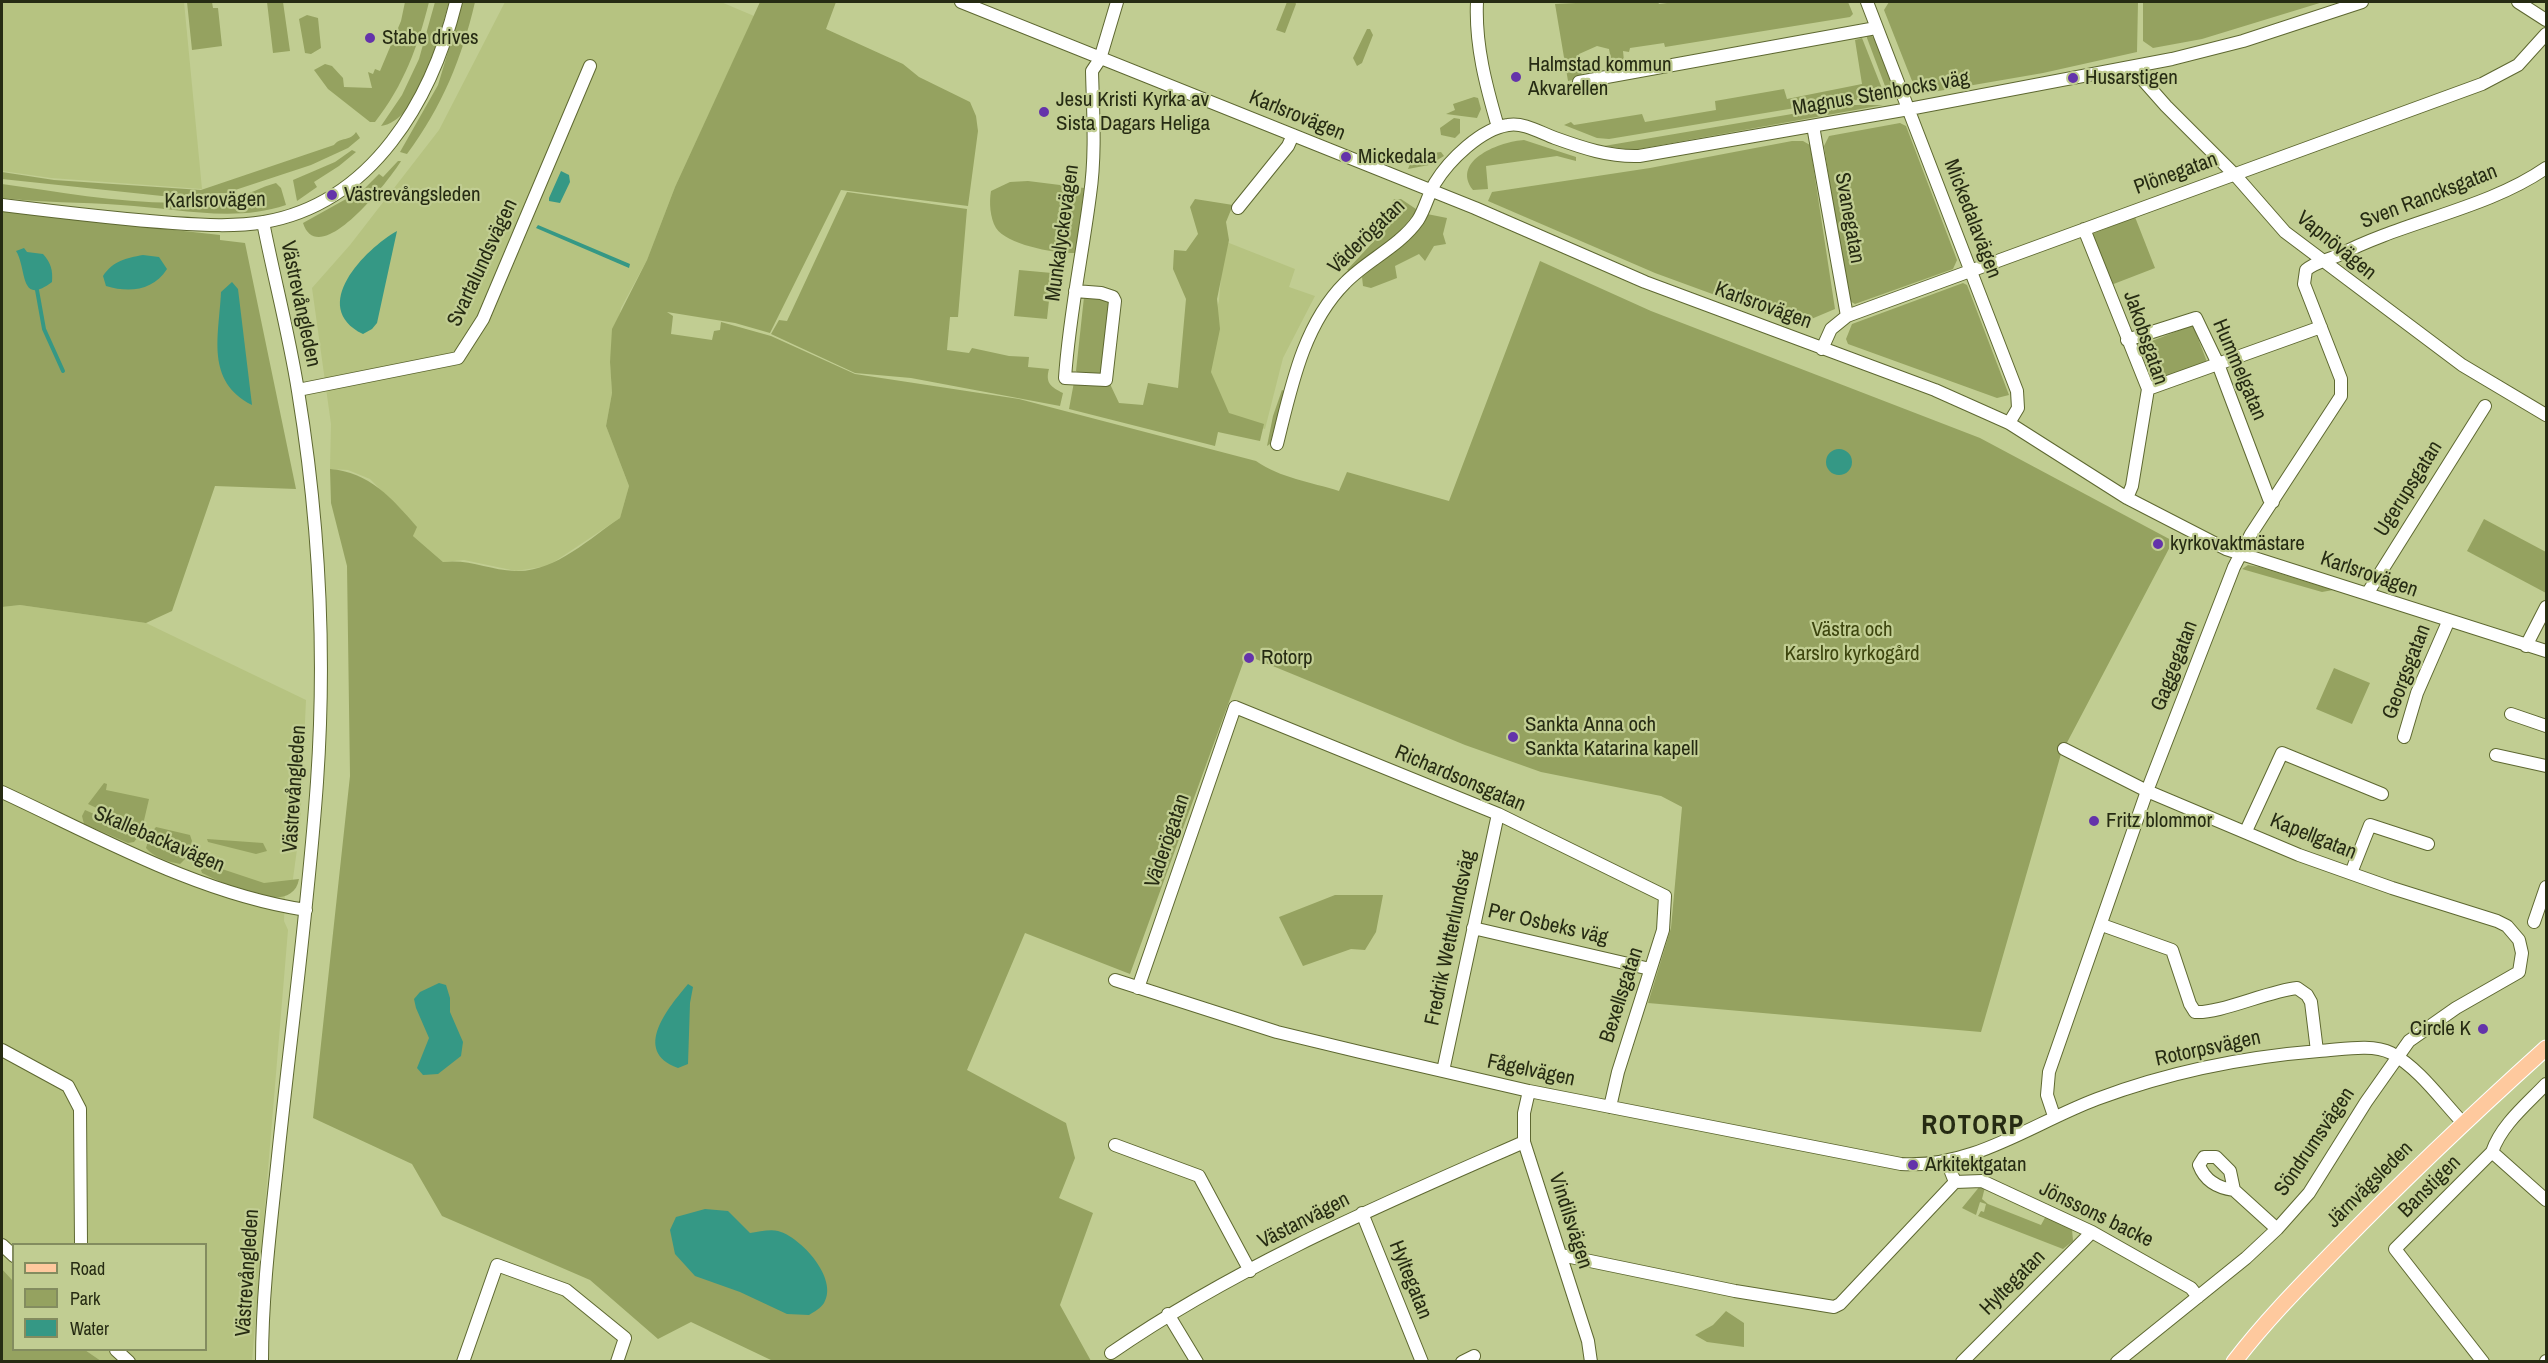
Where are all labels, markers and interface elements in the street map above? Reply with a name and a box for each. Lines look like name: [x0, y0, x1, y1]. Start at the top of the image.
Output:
place label: Stabe drives: [382, 25, 479, 51]
marker: Stabe drives: [363, 31, 377, 45]
place label: Halmstad kommun Akvarellen: [1528, 52, 1672, 102]
place label: Husarstigen: [2085, 65, 2178, 91]
street label: Magnus Stenbocks väg: [1791, 66, 1971, 122]
marker: Halmstad kommun Akvarellen: [1509, 70, 1523, 84]
marker: Husarstigen: [2066, 71, 2080, 85]
street label: Karlsrovägen: [1245, 85, 1349, 147]
place label: Jesu Kristi Kyrka av Sista Dagars Heliga: [1056, 87, 1210, 137]
marker: Jesu Kristi Kyrka av Sista Dagars Heliga: [1037, 105, 1051, 119]
place label: Mickedala: [1358, 144, 1436, 170]
street label: Plönegatan: [2131, 147, 2221, 201]
marker: Mickedala: [1339, 150, 1353, 164]
street label: Mickedalavägen: [1938, 156, 2006, 282]
street label: Sven Rancksgatan: [2357, 159, 2501, 235]
street label: Munkalyckevägen: [1041, 163, 1085, 303]
street label: Svanegatan: [1829, 171, 1869, 265]
place label: Västrevångsleden: [344, 182, 481, 208]
street label: Karlsrovägen: [164, 188, 266, 214]
marker: Västrevångsleden: [325, 188, 339, 202]
street label: Väderögatan: [1323, 194, 1411, 280]
street label: Svartalundsvägen: [442, 195, 524, 331]
street label: Vapnövägen: [2291, 206, 2381, 286]
street label: Västrevångleden: [274, 239, 326, 369]
street label: Karlsrovägen: [1711, 277, 1815, 335]
street label: Jakobsgatan: [2117, 288, 2173, 388]
street label: Hummelgatan: [2206, 316, 2272, 424]
street label: Ugerupsgatan: [2370, 436, 2448, 542]
place label: kyrkovaktmästare: [2170, 531, 2305, 557]
marker: kyrkovaktmästare: [2151, 537, 2165, 551]
street label: Karlsrovägen: [2317, 547, 2421, 603]
park label: Västra och Karslro kyrkogård: [1785, 617, 1919, 667]
street label: Gaggegatan: [2146, 617, 2204, 715]
street label: Georgsgatan: [2377, 621, 2437, 723]
place label: Rotorp: [1261, 645, 1313, 671]
marker: Rotorp: [1242, 651, 1256, 665]
place label: Sankta Anna och Sankta Katarina kapell: [1525, 712, 1698, 762]
street label: Västrevångleden: [278, 724, 312, 854]
marker: Sankta Anna och Sankta Katarina kapell: [1506, 730, 1520, 744]
street label: Richardsonsgatan: [1391, 740, 1529, 818]
street label: Väderögatan: [1140, 791, 1196, 891]
street label: Skallebackavägen: [90, 801, 228, 879]
place label: Fritz blommor: [2106, 808, 2212, 834]
street label: Kapellgatan: [2266, 808, 2360, 866]
marker: Fritz blommor: [2087, 814, 2101, 828]
street label: Fredrik Wetterlundsväg: [1420, 848, 1482, 1028]
street label: Per Osbeks väg: [1485, 899, 1611, 951]
street label: Bexellsgatan: [1595, 944, 1649, 1046]
place label: Circle K: [2410, 1016, 2471, 1042]
marker: Circle K: [2476, 1022, 2490, 1036]
street label: Rotorpsvägen: [2153, 1026, 2263, 1072]
street label: Fågelvägen: [1485, 1049, 1577, 1093]
street label: Söndrumsvägen: [2269, 1083, 2361, 1201]
district label: ROTORP: [1921, 1111, 2025, 1143]
street label: Järnvägsleden: [2321, 1136, 2419, 1234]
street label: Banstigen: [2394, 1151, 2466, 1223]
place label: Arkitektgatan: [1925, 1152, 2026, 1178]
marker: Arkitektgatan: [1906, 1158, 1920, 1172]
street label: Vindilsvägen: [1543, 1170, 1597, 1272]
street label: Jönssons backe: [2035, 1177, 2157, 1253]
street label: Västanvägen: [1254, 1187, 1354, 1255]
street label: Västrevångleden: [231, 1208, 265, 1338]
street label: Hyltegatan: [1383, 1237, 1437, 1323]
legend: [12, 1243, 207, 1351]
street label: Hyltegatan: [1975, 1245, 2051, 1321]
text: Road: [70, 1256, 105, 1281]
text: Park: [70, 1286, 100, 1311]
text: Water: [70, 1316, 109, 1341]

